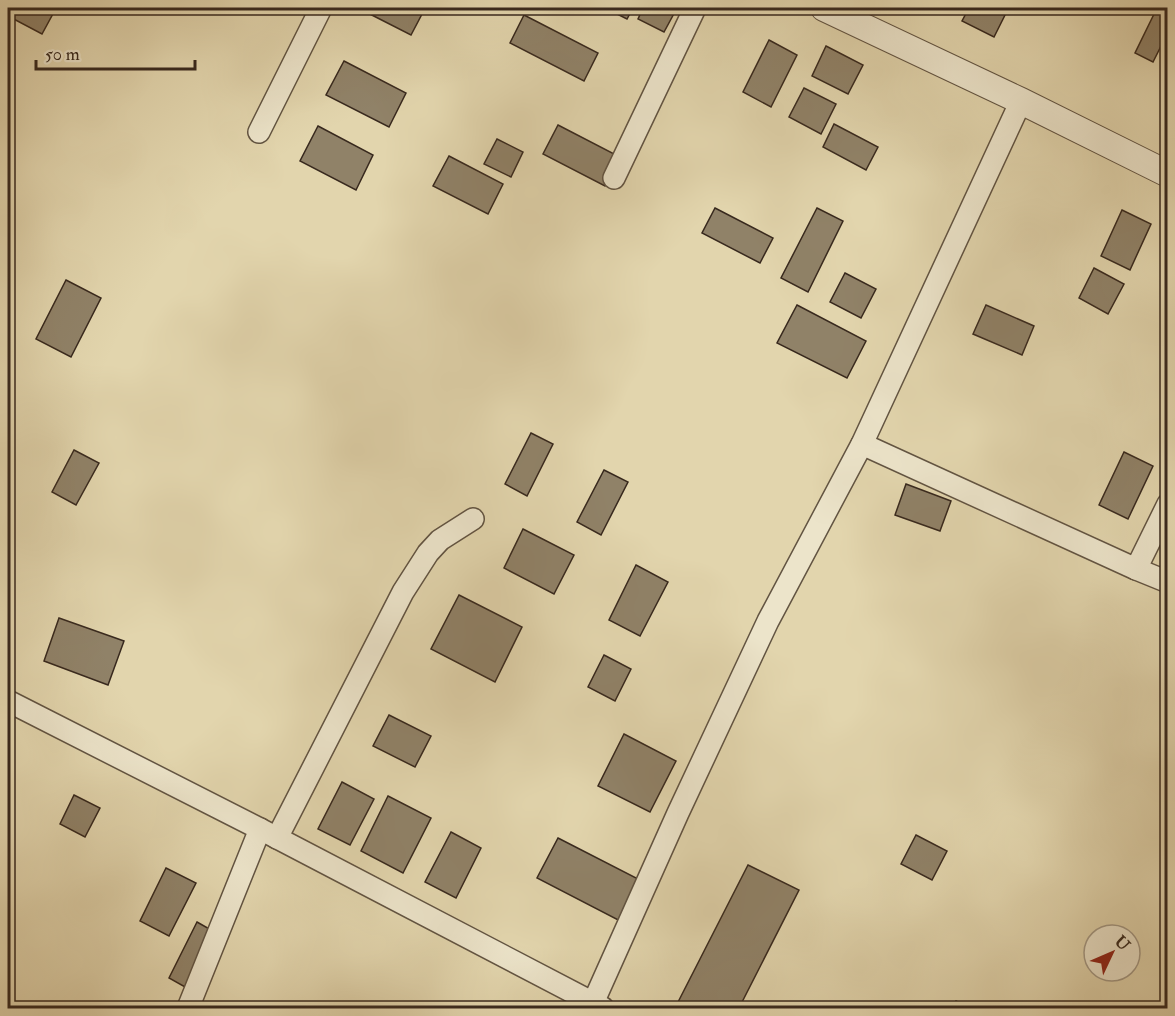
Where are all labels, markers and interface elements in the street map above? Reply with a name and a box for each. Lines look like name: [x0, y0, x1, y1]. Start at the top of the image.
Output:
scale bar: [36, 33, 195, 71]
text: 50 m: [45, 43, 80, 66]
north arrow: [1082, 923, 1142, 983]
text: U: [1110, 932, 1134, 955]

